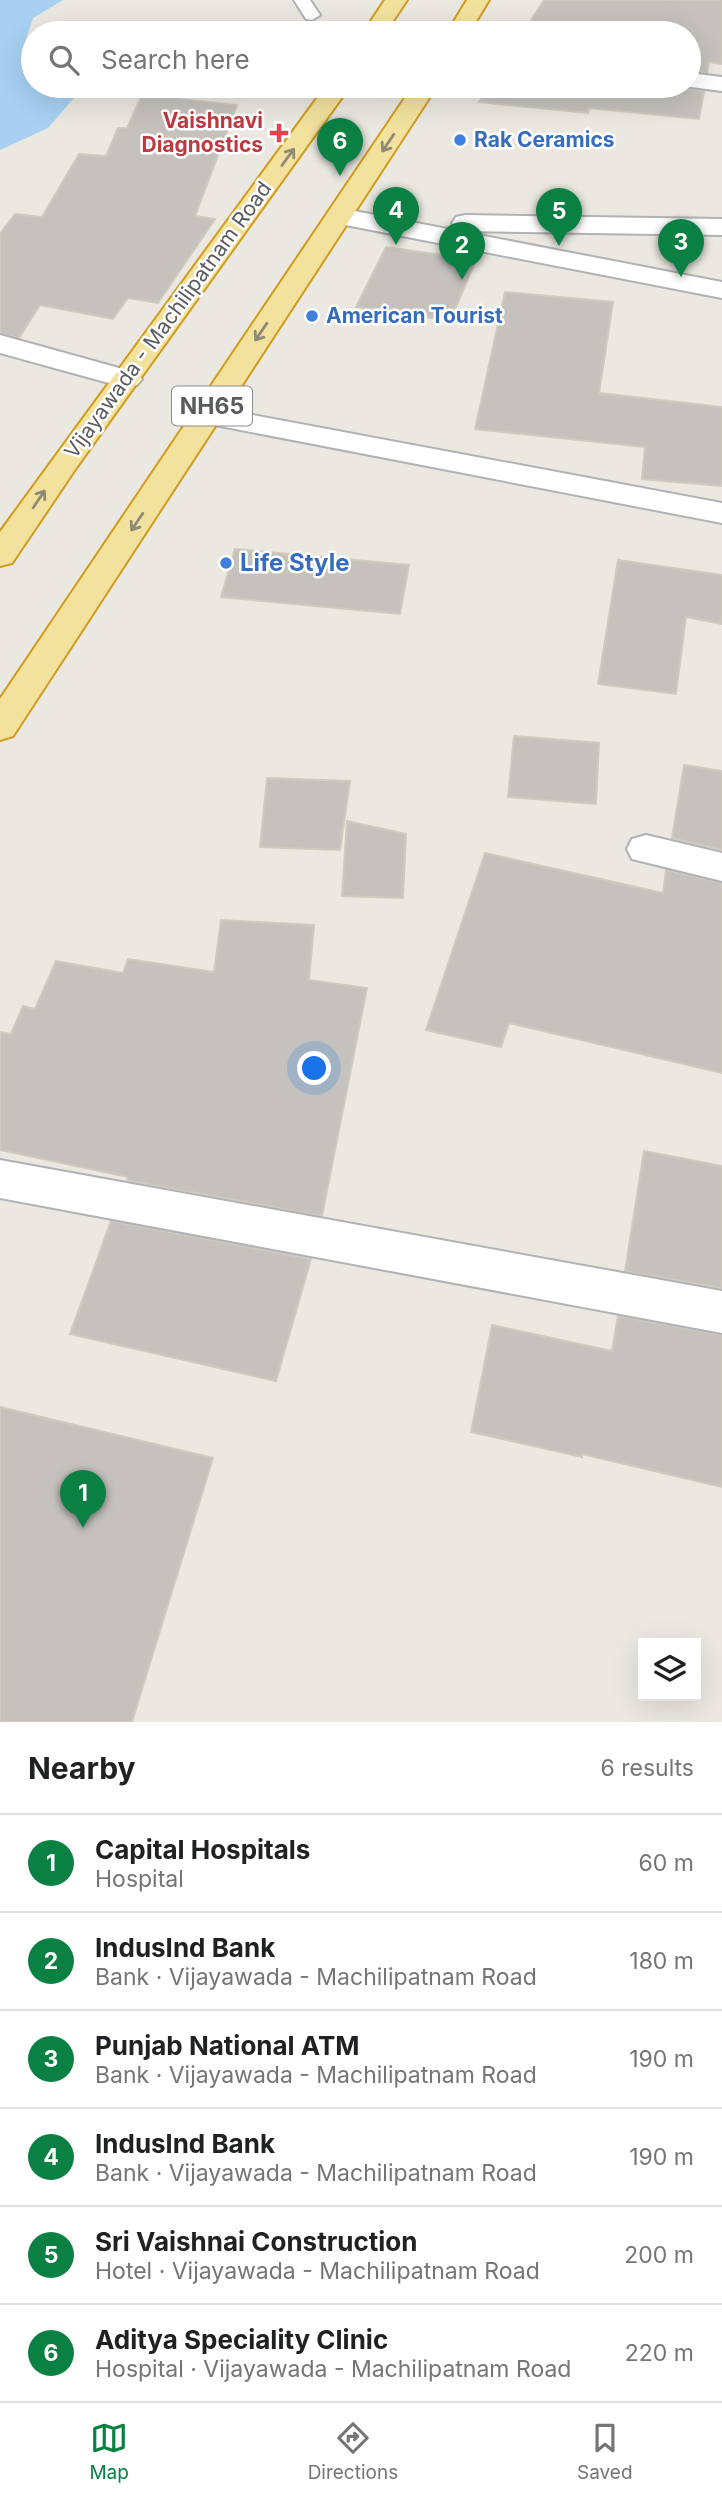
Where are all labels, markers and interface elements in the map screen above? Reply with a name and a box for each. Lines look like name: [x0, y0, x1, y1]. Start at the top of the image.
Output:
search box: [21, 21, 701, 98]
icon: search: [45, 41, 83, 79]
text: Search here: [101, 44, 250, 75]
place label: Vaishnavi Diagnostics: [141, 108, 263, 157]
pin: 6: [317, 118, 363, 176]
marker: Vaishnavi Diagnostics: [269, 123, 289, 143]
place label: Rak Ceramics: [474, 127, 615, 152]
marker: Rak Ceramics: [452, 132, 468, 148]
one-way arrow: [381, 133, 395, 152]
one-way arrow: [280, 148, 295, 167]
street label: Vijayawada - Machilipatnam Road: [59, 176, 276, 463]
pin: 4: [373, 187, 419, 245]
pin: 5: [536, 188, 582, 246]
pin: 3: [658, 219, 704, 277]
pin: 2: [439, 222, 485, 280]
place label: American Tourist: [326, 303, 503, 328]
marker: American Tourist: [304, 308, 320, 324]
one-way arrow: [254, 321, 268, 341]
road number: NH65: [172, 386, 252, 426]
one-way arrow: [32, 490, 46, 509]
one-way arrow: [129, 512, 144, 531]
place label: Life Style: [240, 548, 349, 577]
marker: Life Style: [218, 555, 234, 571]
your location: [297, 1051, 331, 1085]
pin: 1: [60, 1470, 106, 1528]
map controls: [638, 1638, 701, 1701]
button: layers: [638, 1638, 701, 1701]
text: Nearby: [28, 1750, 136, 1786]
text: 6 results: [600, 1754, 694, 1782]
text: Capital Hospitals: [95, 1834, 310, 1865]
text: 1: [46, 1849, 56, 1877]
text: 60 m: [639, 1849, 694, 1877]
text: Hospital: [95, 1865, 184, 1893]
text: IndusInd Bank: [95, 1932, 275, 1963]
text: 2: [44, 1947, 58, 1975]
text: 180 m: [629, 1947, 694, 1975]
text: Bank · Vijayawada - Machilipatnam Road: [95, 1963, 537, 1991]
text: Punjab National ATM: [95, 2030, 360, 2061]
text: 3: [44, 2045, 58, 2073]
text: 190 m: [629, 2045, 694, 2073]
text: Bank · Vijayawada - Machilipatnam Road: [95, 2061, 537, 2089]
text: Induslnd Bank: [95, 2128, 275, 2159]
text: 4: [43, 2143, 59, 2171]
text: 190 m: [629, 2143, 694, 2171]
text: Bank · Vijayawada - Machilipatnam Road: [95, 2159, 537, 2187]
text: Sri Vaishnai Construction: [95, 2226, 417, 2257]
text: 5: [44, 2241, 58, 2269]
text: 200 m: [624, 2241, 694, 2269]
text: Hotel · Vijayawada - Machilipatnam Road: [95, 2257, 540, 2285]
text: Aditya Speciality Clinic: [95, 2324, 388, 2355]
text: 6: [44, 2339, 58, 2367]
text: 220 m: [625, 2339, 694, 2367]
text: Hospital · Vijayawada - Machilipatnam Road: [95, 2355, 571, 2383]
tab: Map: [89, 2419, 129, 2484]
tab: Directions: [308, 2419, 398, 2484]
tab: Saved: [577, 2419, 633, 2484]

